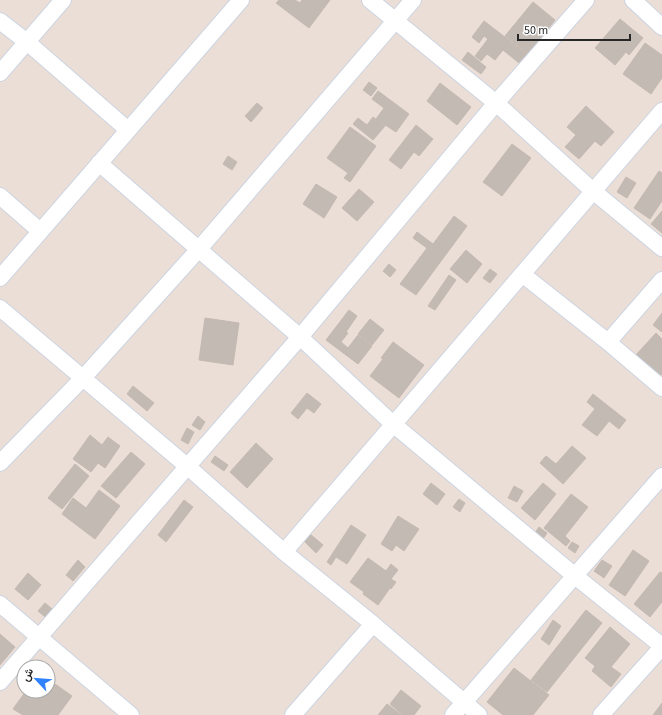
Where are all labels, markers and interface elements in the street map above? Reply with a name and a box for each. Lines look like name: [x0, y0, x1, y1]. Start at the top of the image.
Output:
scale bar: [518, 16, 630, 42]
text: 50 m: [524, 22, 548, 39]
north arrow: [16, 659, 56, 699]
text: ش: [18, 666, 37, 684]

